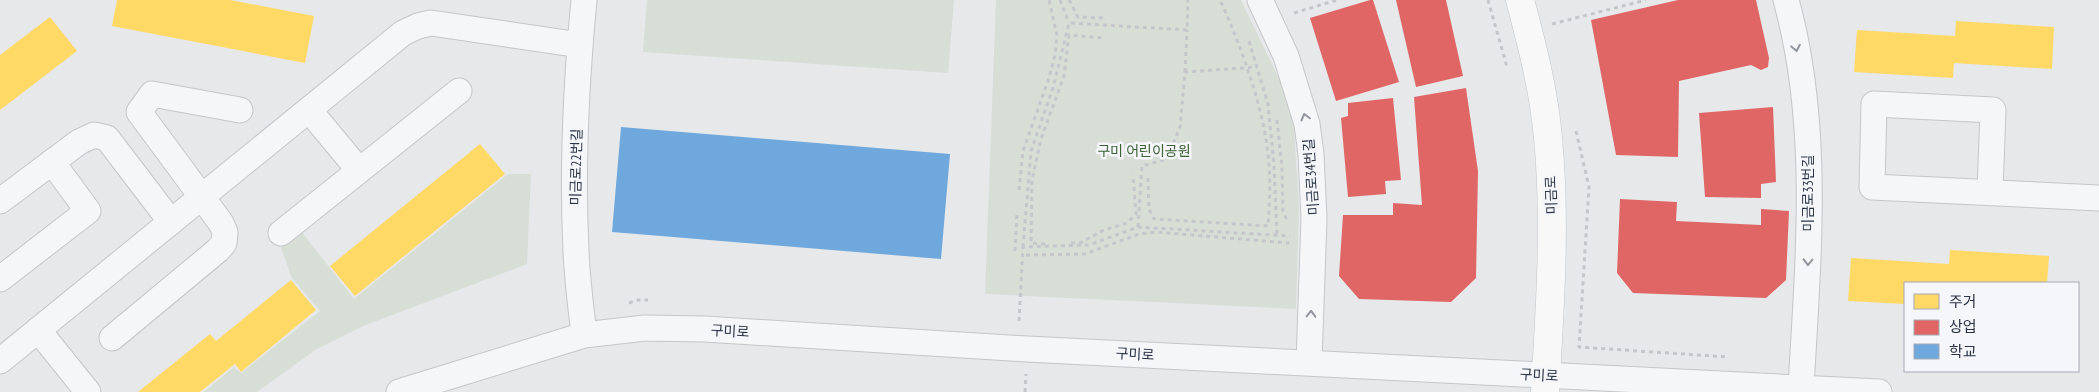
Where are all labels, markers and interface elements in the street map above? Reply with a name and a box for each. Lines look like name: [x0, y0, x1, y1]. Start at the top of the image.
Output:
one-way arrow: [1790, 43, 1801, 52]
one-way arrow: [1300, 112, 1311, 121]
street label: 미금로22번길: [566, 128, 586, 206]
street label: 미금로34번길: [1299, 138, 1323, 216]
park label: 구미 어린이공원: [1097, 142, 1191, 160]
street label: 미금로33번길: [1799, 155, 1817, 232]
street label: 미금로: [1541, 175, 1561, 215]
one-way arrow: [1803, 258, 1813, 266]
legend: [1904, 282, 2079, 372]
text: 주거: [1949, 292, 1977, 311]
one-way arrow: [1306, 309, 1317, 317]
text: 상업: [1949, 317, 1977, 336]
street label: 구미로: [710, 321, 750, 341]
text: 학교: [1949, 342, 1977, 361]
street label: 구미로: [1115, 344, 1155, 364]
street label: 구미로: [1519, 365, 1559, 385]

